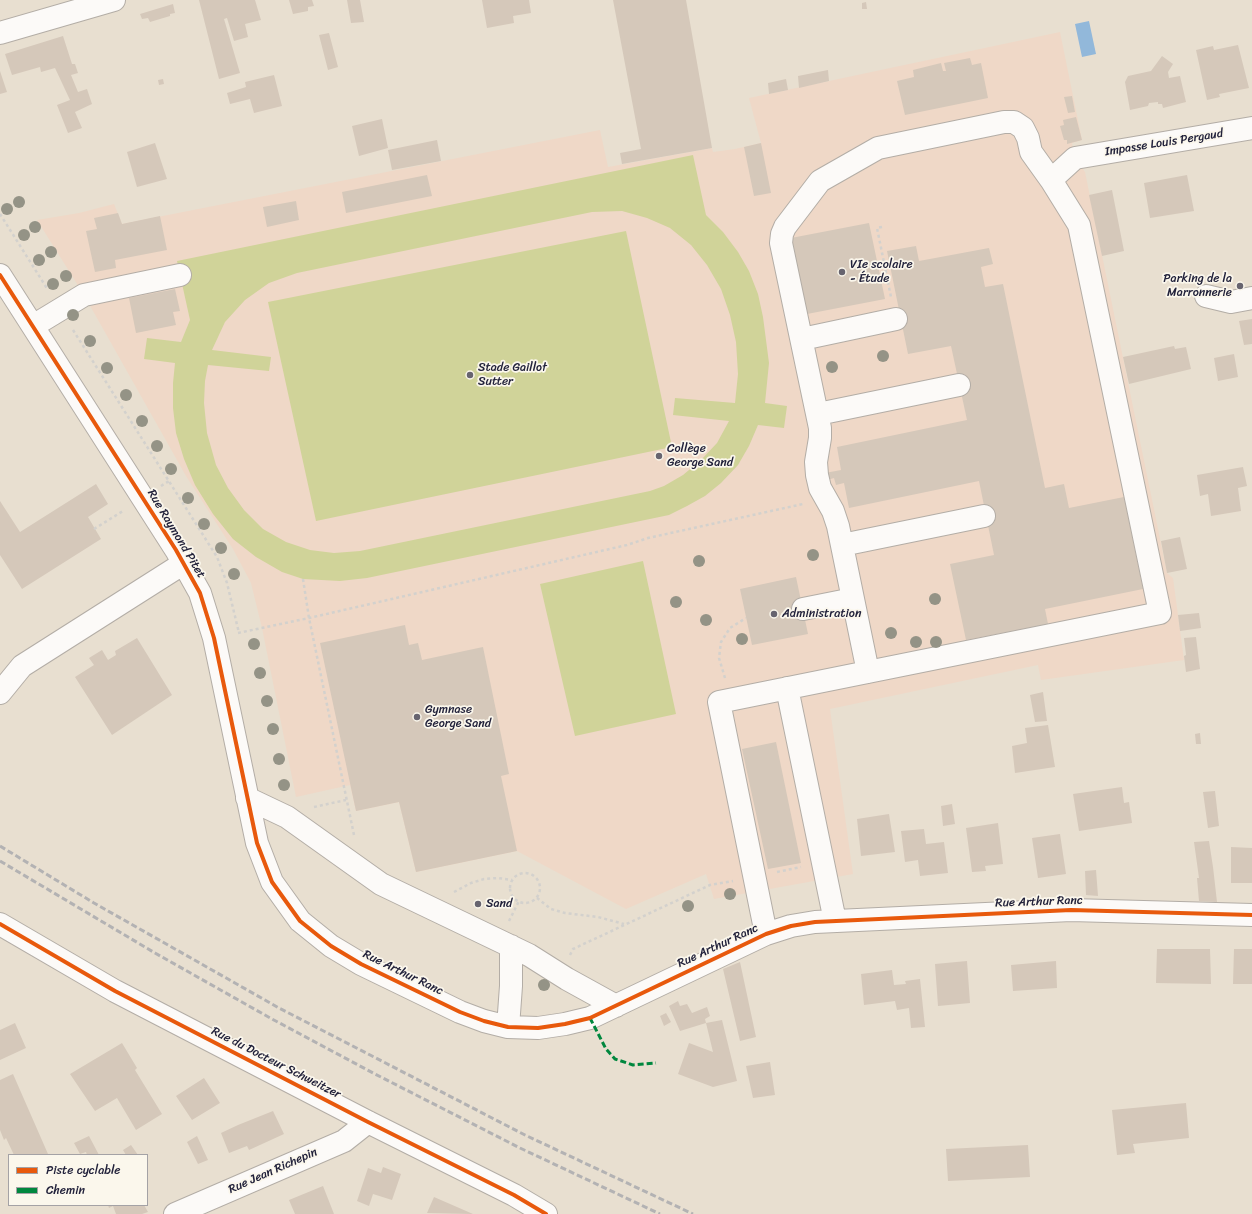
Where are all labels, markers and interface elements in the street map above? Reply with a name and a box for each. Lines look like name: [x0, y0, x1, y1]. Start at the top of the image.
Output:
street label: Impasse Louis Pergaud: [1104, 127, 1224, 159]
place label: VIe scolaire - Étude: [850, 258, 913, 286]
marker: VIe scolaire - Étude: [837, 267, 847, 277]
place label: Parking de la Marronnerie: [1163, 272, 1232, 300]
marker: Parking de la Marronnerie: [1235, 281, 1245, 291]
place label: Stade Gaillot Sutter: [478, 361, 547, 389]
marker: Stade Gaillot Sutter: [465, 370, 475, 380]
place label: Collège George Sand: [667, 442, 733, 470]
marker: Collège George Sand: [654, 451, 664, 461]
street label: Rue Raymond Pitet: [144, 487, 208, 581]
place label: Administration: [782, 607, 861, 621]
marker: Administration: [769, 609, 779, 619]
place label: Gymnase George Sand: [425, 703, 491, 731]
marker: Gymnase George Sand: [412, 712, 422, 722]
street label: Rue Arthur Ranc: [995, 893, 1083, 911]
place label: Sand: [486, 897, 512, 911]
marker: Sand: [473, 899, 483, 909]
street label: Rue Arthur Ranc: [675, 921, 761, 971]
street label: Rue Arthur Ranc: [360, 947, 446, 999]
street label: Rue du Docteur Schweitzer: [209, 1024, 343, 1102]
street label: Rue Jean Richepin: [226, 1145, 320, 1197]
legend: [8, 1154, 148, 1206]
text: Piste cyclable: [46, 1159, 120, 1181]
text: Chemin: [46, 1179, 85, 1201]

